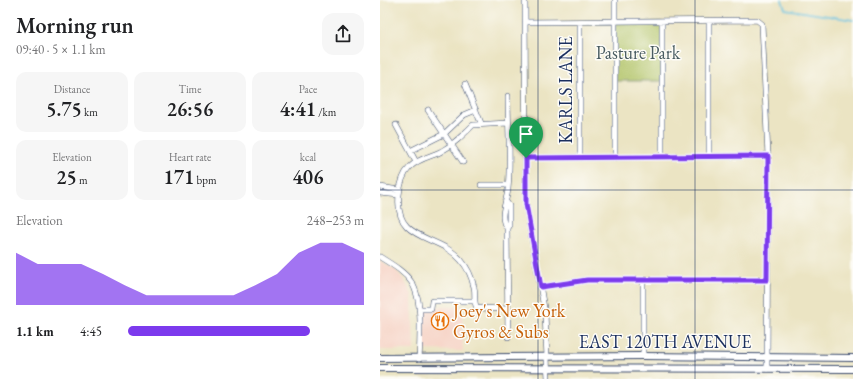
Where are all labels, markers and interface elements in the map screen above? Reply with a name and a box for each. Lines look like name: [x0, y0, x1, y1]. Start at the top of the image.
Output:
text: Morning run: [16, 11, 134, 40]
button: share: [322, 13, 364, 55]
street label: KARLS LANE: [554, 36, 577, 144]
text: 09:40 · 5 × 1.1 km: [16, 41, 106, 58]
park label: Pasture Park: [596, 41, 681, 64]
text: Distance: [54, 82, 90, 96]
text: Time: [179, 82, 201, 96]
text: Pace: [299, 82, 317, 96]
text: 5.75: [46, 96, 82, 122]
text: 26:56: [167, 96, 213, 122]
text: 4:41: [280, 96, 316, 122]
text: km: [82, 105, 98, 119]
text: /km: [316, 105, 336, 119]
pin: [509, 117, 543, 158]
icon: arrive: [515, 123, 537, 145]
text: Elevation: [52, 150, 92, 164]
text: Heart rate: [169, 150, 211, 164]
text: kcal: [300, 150, 316, 164]
text: 25: [56, 164, 77, 190]
text: 171: [164, 164, 194, 190]
text: 406: [293, 164, 323, 190]
text: m: [77, 173, 88, 187]
text: bpm: [194, 173, 216, 187]
text: Elevation: [16, 212, 63, 229]
text: 248–253 m: [307, 212, 364, 229]
place label: Joey's New York Gyros & Subs: [451, 299, 566, 343]
restaurant icon: Joey's New York Gyros & Subs: [430, 311, 450, 331]
text: 1.1 km: [16, 323, 54, 340]
text: 4:45: [80, 323, 102, 340]
street label: EAST 120TH AVENUE: [579, 330, 751, 353]

